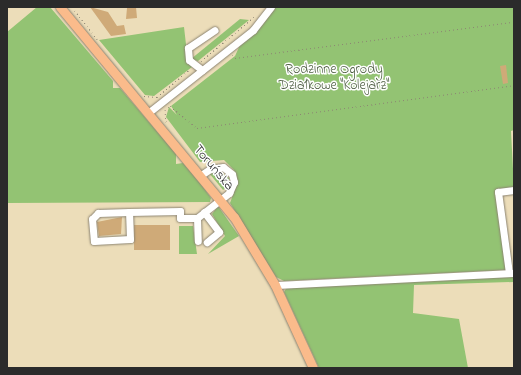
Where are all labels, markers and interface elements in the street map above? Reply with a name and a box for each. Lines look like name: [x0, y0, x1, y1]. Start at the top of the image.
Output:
park label: Rodzinne Ogrody Działkowe "Kolejarz": [278, 62, 390, 94]
street label: Toruńska: [189, 142, 237, 194]

